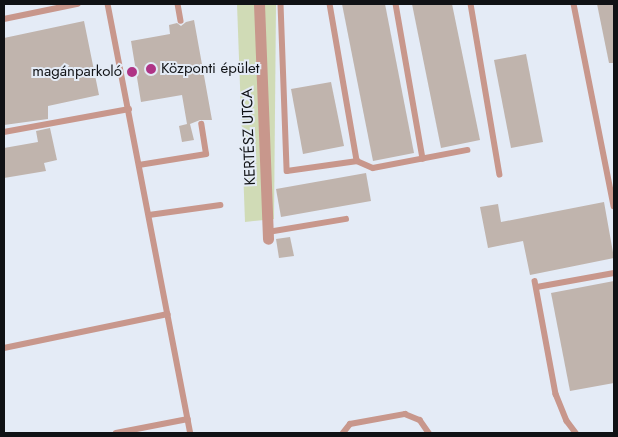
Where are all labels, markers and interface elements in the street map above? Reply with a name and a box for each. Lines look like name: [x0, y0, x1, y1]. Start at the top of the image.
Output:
place label: Központi épület: [161, 60, 259, 78]
place label: magánparkoló: [32, 63, 122, 81]
marker: Központi épület: [145, 63, 157, 75]
marker: magánparkoló: [126, 66, 138, 78]
street label: KERTÉSZ UTCA: [238, 88, 260, 186]

